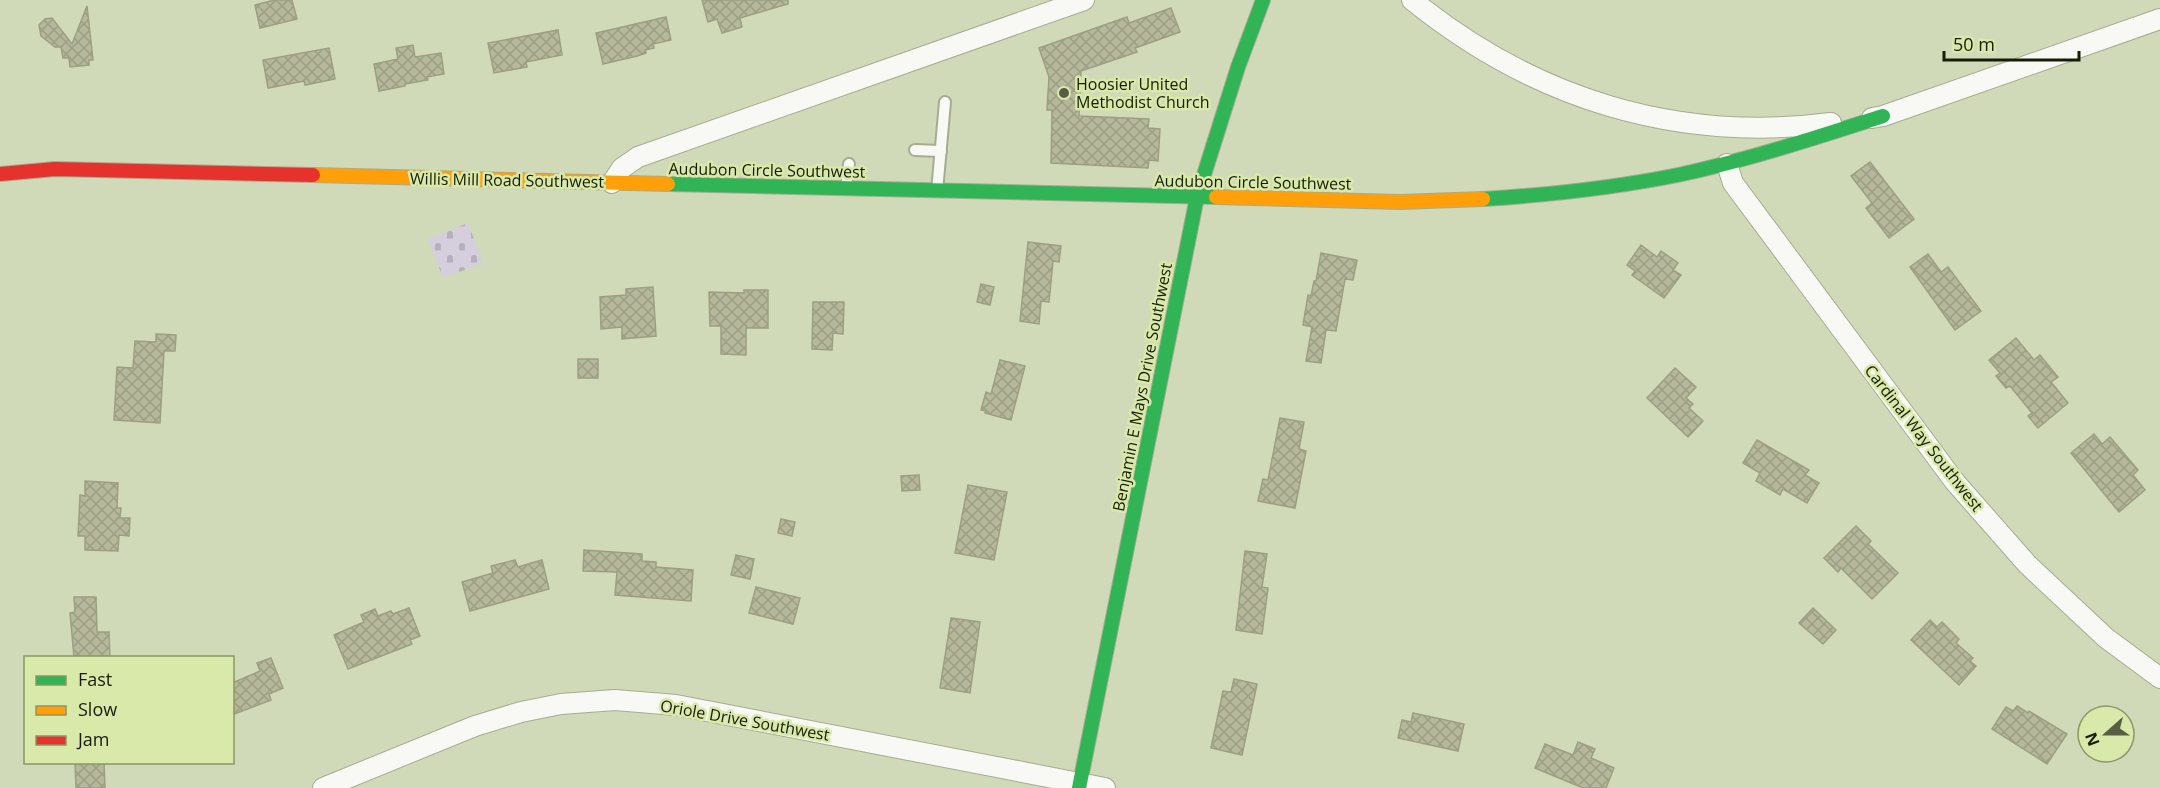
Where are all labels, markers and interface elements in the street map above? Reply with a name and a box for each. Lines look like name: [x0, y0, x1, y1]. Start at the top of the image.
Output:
scale bar: [1944, 24, 2079, 62]
text: 50 m: [1953, 32, 1995, 56]
place label: Hoosier United Methodist Church: [1076, 73, 1210, 113]
marker: Hoosier United Methodist Church: [1057, 86, 1071, 100]
street label: Audubon Circle Southwest: [668, 157, 866, 183]
street label: Willis Mill Road Southwest: [410, 167, 605, 193]
street label: Audubon Circle Southwest: [1154, 169, 1352, 195]
street label: Benjamin E Mays Drive Southwest: [1107, 261, 1177, 513]
street label: Cardinal Way Southwest: [1860, 360, 1988, 516]
legend: [24, 656, 234, 764]
text: Fast: [78, 667, 112, 691]
street label: Oriole Drive Southwest: [659, 694, 832, 746]
text: Slow: [78, 697, 117, 721]
north arrow: [2076, 704, 2136, 764]
text: Jam: [76, 727, 110, 751]
text: N: [2079, 729, 2105, 749]

